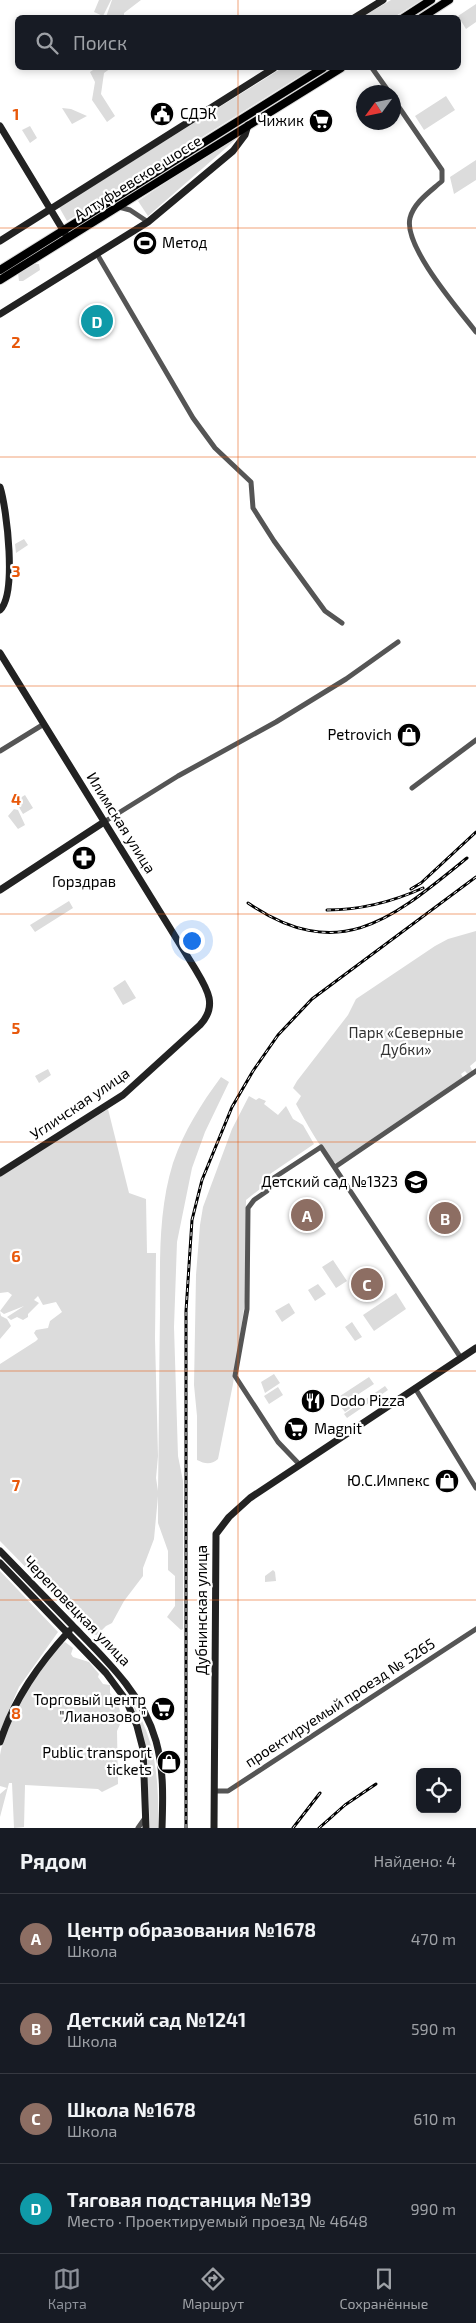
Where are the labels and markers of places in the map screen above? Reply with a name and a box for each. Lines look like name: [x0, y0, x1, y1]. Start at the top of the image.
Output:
public building icon: СДЭК: [149, 101, 175, 127]
place label: СДЭК: [180, 104, 217, 122]
supermarket icon: Чижик: [308, 108, 334, 134]
place label: Чижик: [257, 111, 304, 129]
sports icon: Метод: [132, 230, 158, 256]
place label: Метод: [162, 233, 208, 251]
pin: D: [81, 302, 113, 340]
shop icon: Petrovich: [396, 722, 422, 748]
place label: Petrovich: [327, 725, 392, 743]
pharmacy icon: Горздрав: [71, 845, 97, 871]
place label: Горздрав: [52, 872, 116, 890]
school or university icon: Детский сад №1323: [403, 1169, 429, 1195]
place label: Детский сад №1323: [261, 1172, 398, 1190]
pin: A: [291, 1196, 323, 1234]
pin: B: [429, 1199, 461, 1237]
pin: C: [351, 1265, 383, 1303]
restaurant icon: Dodo Pizza: [300, 1388, 326, 1414]
place label: Dodo Pizza: [330, 1391, 405, 1409]
supermarket icon: Magnit: [283, 1416, 309, 1442]
place label: Magnit: [314, 1419, 362, 1437]
shop icon: Ю.С.Импекс: [434, 1468, 460, 1494]
place label: Ю.С.Импекс: [347, 1471, 430, 1489]
place label: Торговый центр "Лианозово": [33, 1690, 146, 1725]
supermarket icon: Торговый центр "Лианозово": [150, 1696, 176, 1722]
place label: Public transport tickets: [42, 1743, 152, 1778]
shop icon: Public transport tickets: [156, 1749, 182, 1775]

